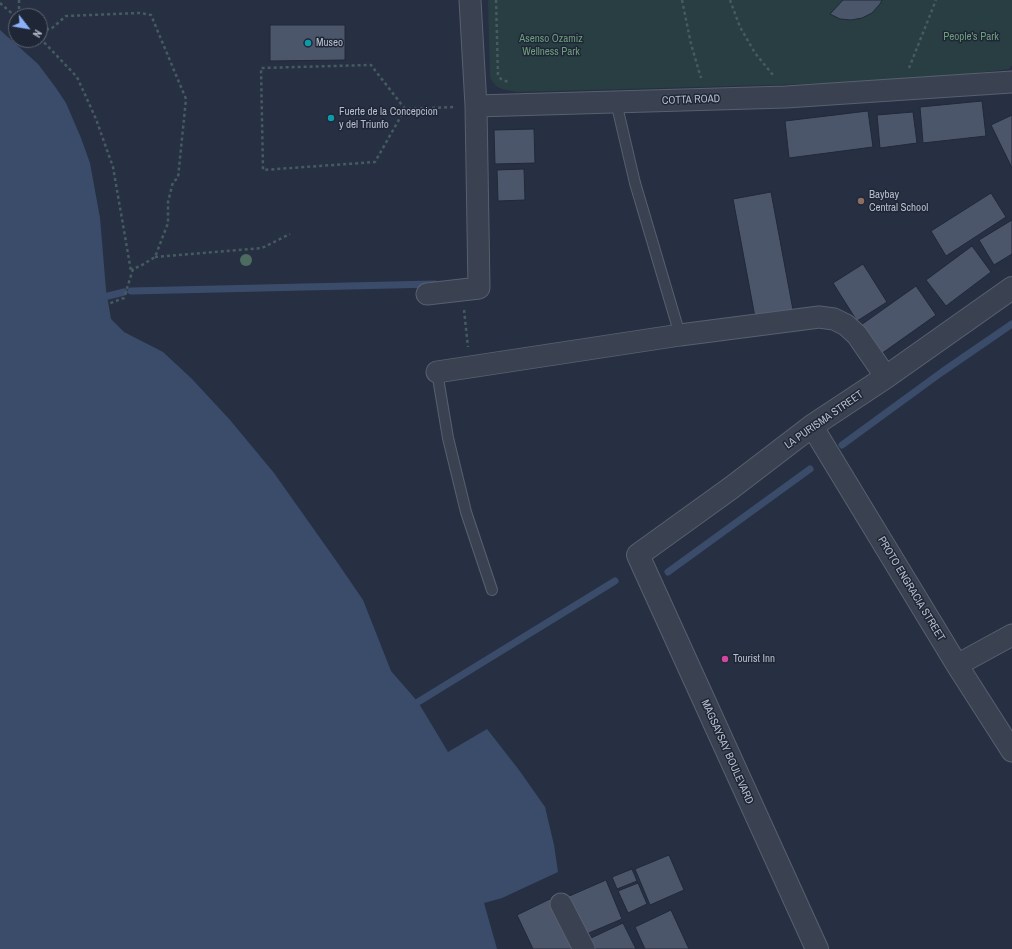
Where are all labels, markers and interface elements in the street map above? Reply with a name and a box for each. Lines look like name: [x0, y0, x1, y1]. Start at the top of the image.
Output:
north arrow: [8, 8, 48, 48]
text: N: [30, 27, 45, 40]
park label: People's Park: [943, 30, 999, 44]
park label: Asenso Ozamiz Wellness Park: [519, 32, 583, 58]
place label: Museo: [316, 36, 343, 50]
marker: Museo: [303, 38, 313, 48]
street label: COTTA ROAD: [662, 92, 720, 108]
place label: Fuerte de la Concepcion y del Triunfo: [339, 105, 438, 131]
marker: Fuerte de la Concepcion y del Triunfo: [326, 113, 336, 123]
place label: Baybay Central School: [869, 188, 928, 214]
marker: Baybay Central School: [856, 196, 866, 206]
street label: LA PURISMA STREET: [782, 388, 866, 452]
street label: PROTO ENGRACIA STREET: [875, 534, 947, 644]
place label: Tourist Inn: [733, 652, 775, 666]
marker: Tourist Inn: [720, 654, 730, 664]
street label: MAGSAYSAY BOULEVARD: [698, 698, 756, 806]

